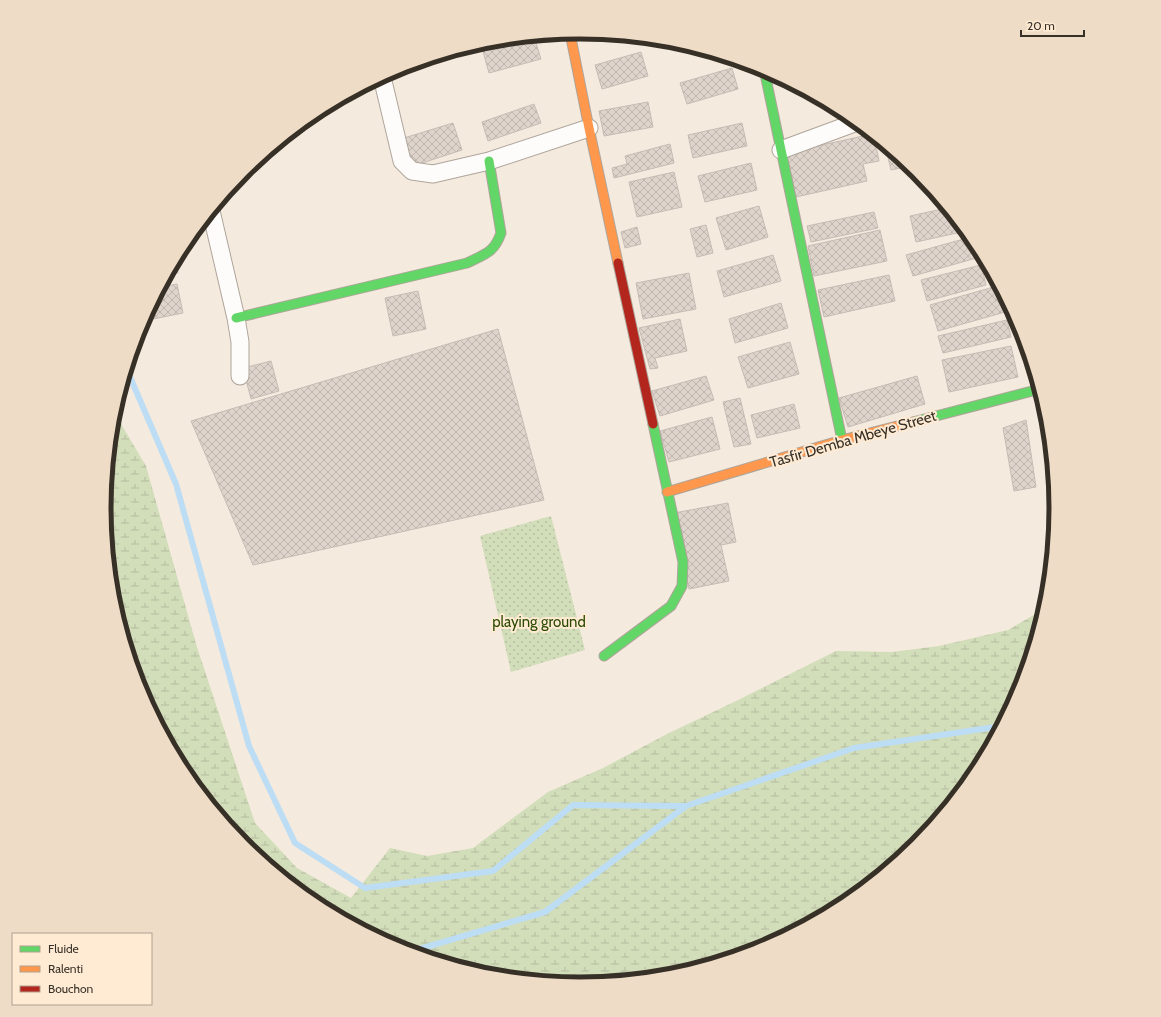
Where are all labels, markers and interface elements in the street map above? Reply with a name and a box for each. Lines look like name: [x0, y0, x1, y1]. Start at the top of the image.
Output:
scale bar: [1021, 12, 1084, 38]
text: 20 m: [1027, 18, 1055, 33]
street label: Tasfir Demba Mbeye Street: [768, 407, 938, 471]
park label: playing ground: [492, 613, 586, 631]
legend: [12, 933, 152, 1005]
text: Fluide: [48, 941, 79, 956]
text: Ralenti: [48, 961, 83, 976]
text: Bouchon: [48, 981, 94, 996]

